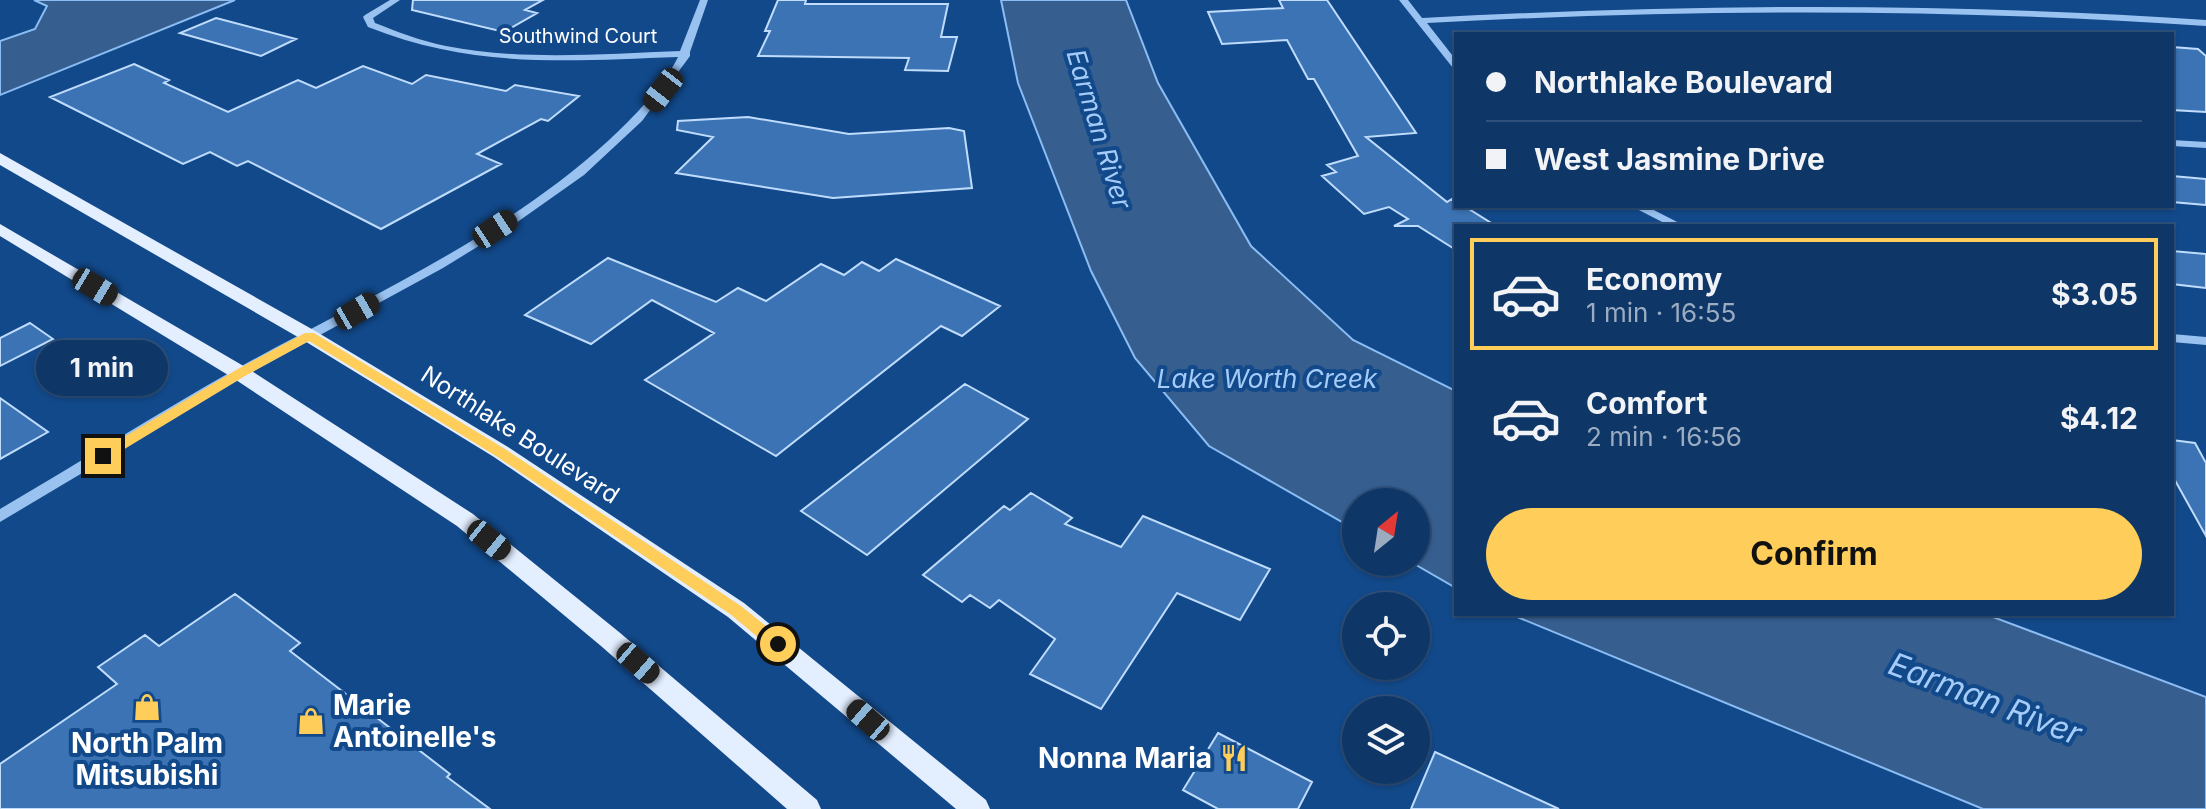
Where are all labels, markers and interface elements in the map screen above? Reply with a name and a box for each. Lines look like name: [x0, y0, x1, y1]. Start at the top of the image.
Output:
street label: Southwind Court: [499, 24, 658, 48]
water label: Earman River: [1061, 45, 1139, 213]
car: [639, 64, 687, 116]
text: Northlake Boulevard: [1534, 64, 1833, 100]
text: West Jasmine Drive: [1534, 141, 1825, 177]
car: [468, 206, 522, 252]
icon: car: [1490, 258, 1562, 330]
text: Economy: [1586, 261, 1722, 297]
car: [68, 264, 122, 310]
text: $3.05: [2051, 276, 2138, 312]
car: [330, 289, 384, 333]
text: 1 min · 16:55: [1586, 297, 1736, 328]
callout: 1 min: [37, 340, 169, 396]
text: 1 min: [70, 352, 134, 383]
street label: Northlake Boulevard: [416, 360, 625, 509]
water label: Lake Worth Creek: [1157, 363, 1378, 394]
icon: car: [1490, 382, 1562, 454]
text: Comfort: [1586, 385, 1707, 421]
text: $4.12: [2060, 400, 2138, 436]
text: 2 min · 16:56: [1586, 421, 1742, 452]
route end: [85, 438, 121, 474]
north arrow: [1342, 488, 1430, 576]
map controls: [1342, 488, 1430, 784]
button: Confirm: [1486, 508, 2142, 600]
car: [463, 516, 515, 564]
button: locate: [1342, 592, 1430, 680]
route start: [760, 626, 796, 662]
car: [612, 638, 664, 688]
water label: Earman River: [1883, 644, 2088, 753]
place label: Marie Antoinelle's: [333, 688, 496, 754]
shop icon: North Palm Mitsubishi: [132, 692, 162, 722]
car: [842, 695, 894, 745]
button: layers: [1342, 696, 1430, 784]
shop icon: Marie Antoinelle's: [296, 706, 326, 736]
place label: North Palm Mitsubishi: [71, 726, 223, 792]
place label: Nonna Maria: [1038, 741, 1212, 775]
restaurant icon: Nonna Maria: [1219, 743, 1249, 773]

